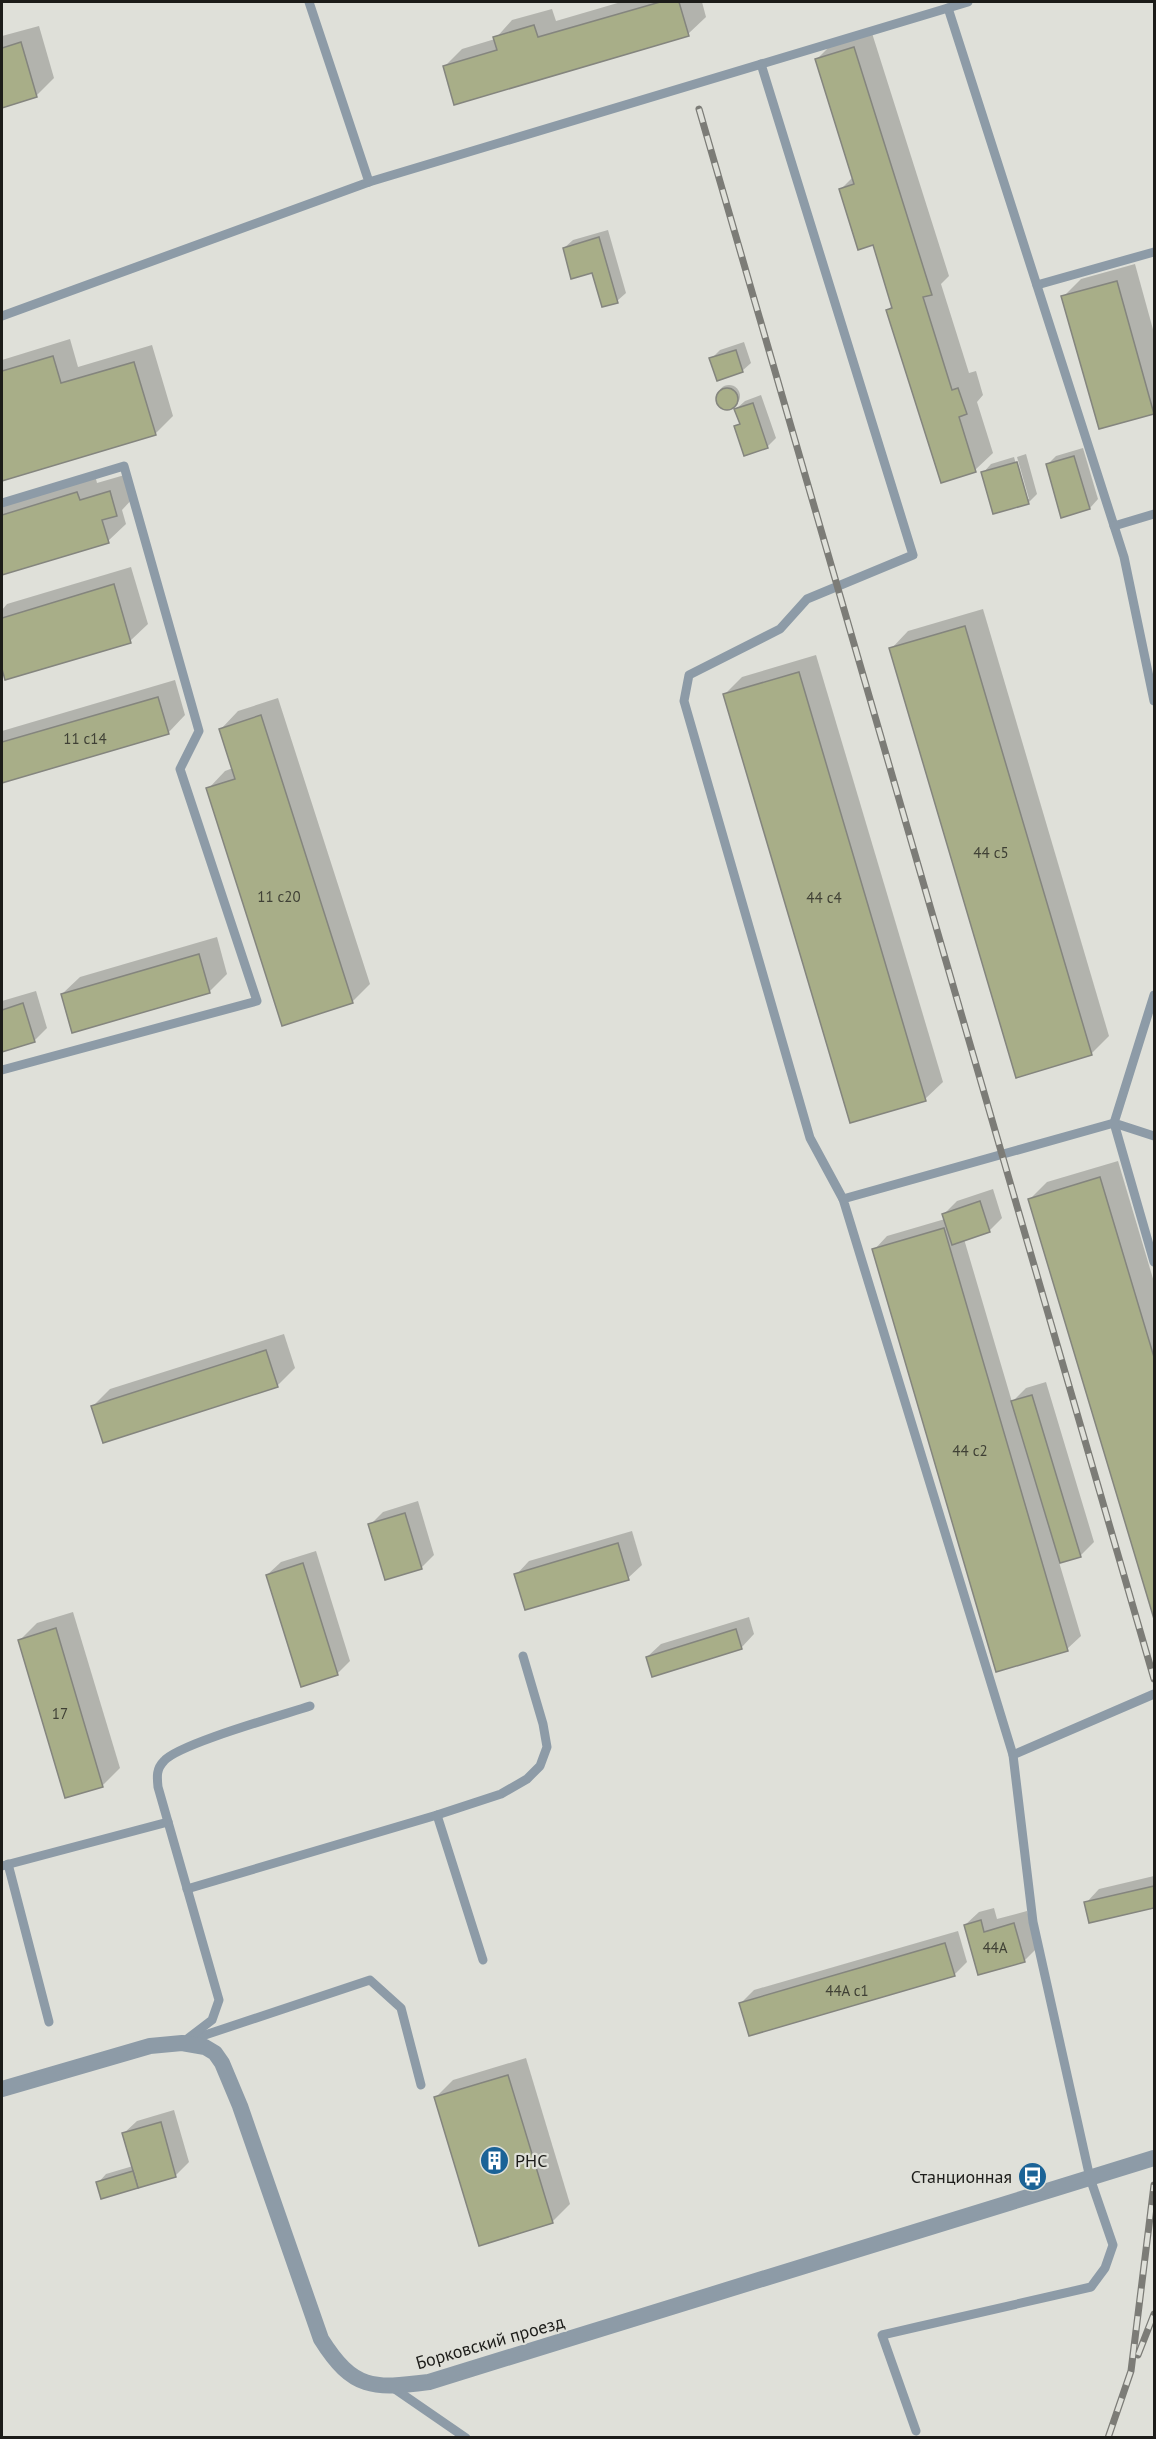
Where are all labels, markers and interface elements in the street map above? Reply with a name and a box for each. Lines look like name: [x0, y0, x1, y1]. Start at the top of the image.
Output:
house number: 11 с14: [63, 729, 107, 748]
house number: 44 с5: [973, 843, 1009, 862]
house number: 11 с20: [257, 887, 301, 906]
house number: 44 с4: [806, 888, 842, 907]
house number: 44 с2: [952, 1441, 988, 1460]
house number: 17: [52, 1704, 68, 1723]
house number: 44А: [982, 1938, 1008, 1957]
house number: 44А с1: [825, 1981, 869, 2000]
building icon: РНС: [478, 2144, 510, 2176]
place label: РНС: [515, 2149, 547, 2172]
bus stop icon: Станционная: [1017, 2160, 1049, 2192]
place label: Станционная: [911, 2165, 1012, 2188]
street label: Борковский проезд: [413, 2310, 567, 2374]

